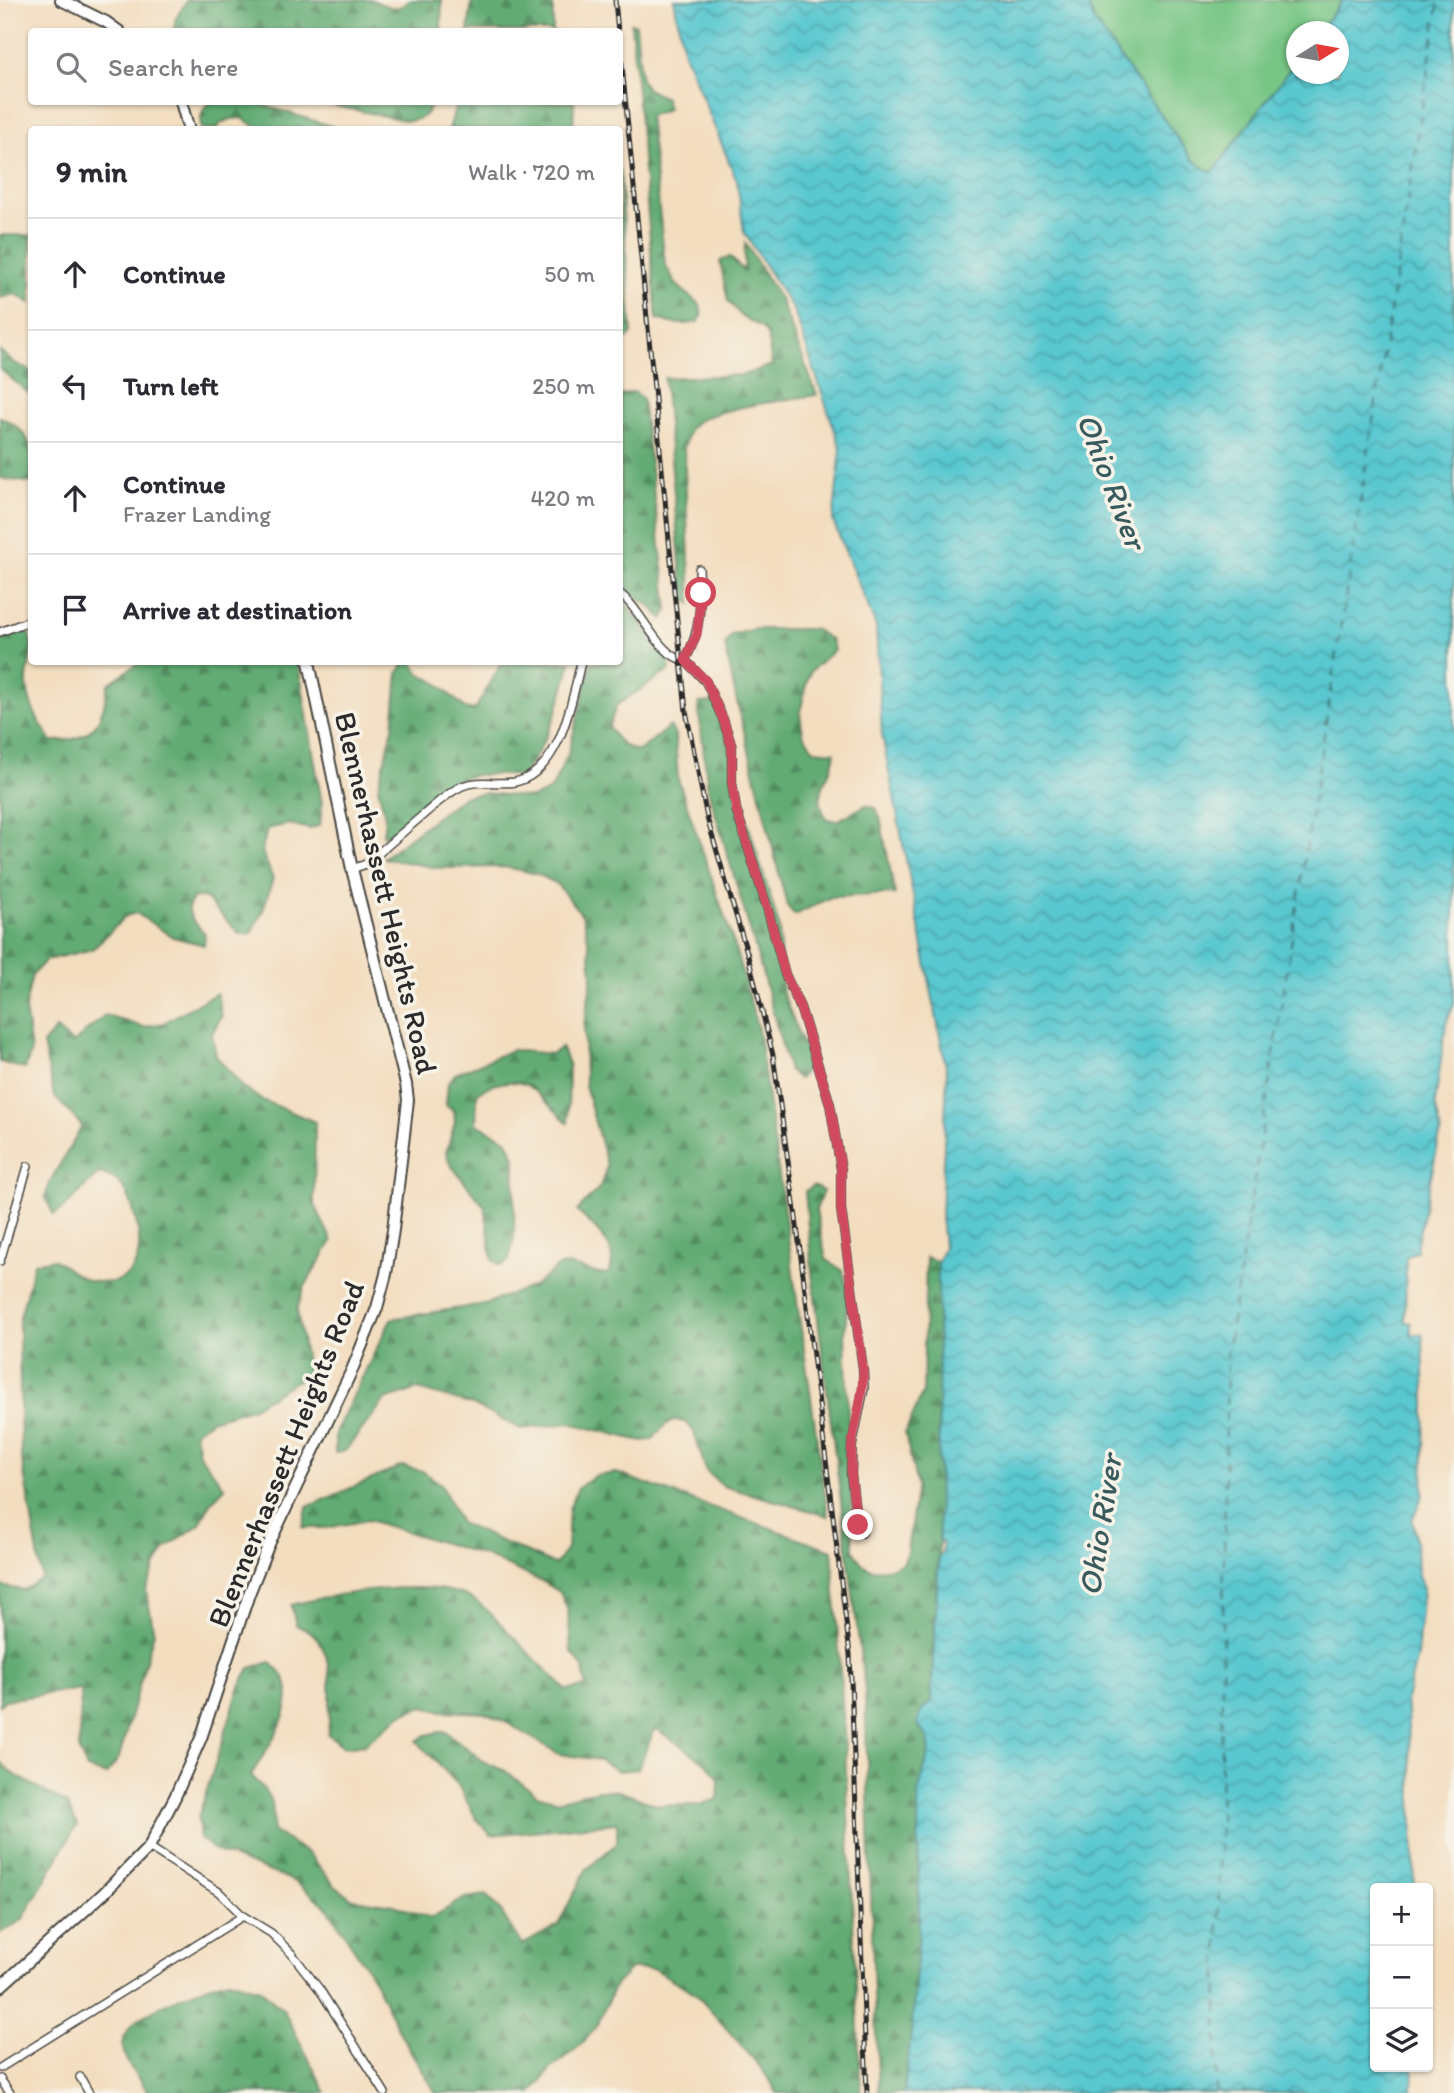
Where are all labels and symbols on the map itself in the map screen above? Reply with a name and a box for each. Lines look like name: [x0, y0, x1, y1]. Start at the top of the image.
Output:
north arrow: [1286, 21, 1349, 84]
water label: Ohio River: [1069, 408, 1156, 557]
route start: [685, 577, 716, 608]
street label: Blennerhassett Heights Road: [327, 708, 446, 1077]
street label: Blennerhassett Heights Road: [199, 1275, 372, 1632]
water label: Ohio River: [1070, 1449, 1130, 1598]
route end: [842, 1509, 873, 1540]

